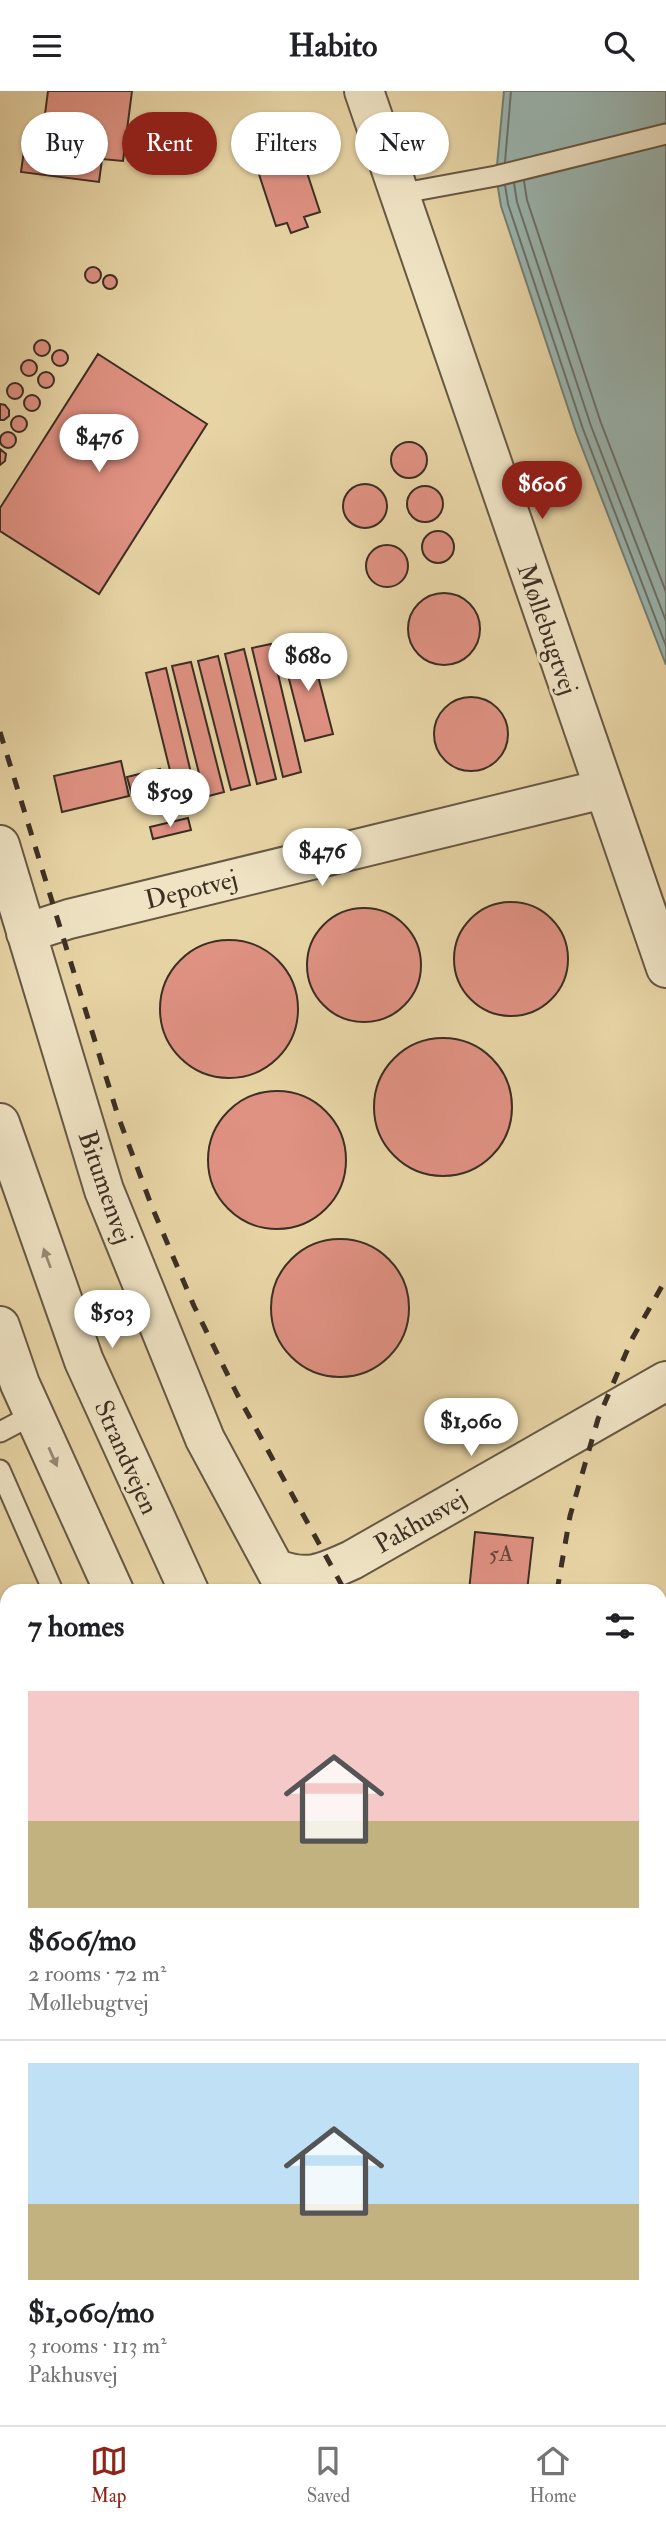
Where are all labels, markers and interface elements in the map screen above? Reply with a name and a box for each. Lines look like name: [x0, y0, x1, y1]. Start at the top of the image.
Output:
text: Habito: [289, 26, 377, 66]
icon: menu: [28, 27, 66, 65]
icon: search: [600, 27, 638, 65]
chip: Buy: [21, 112, 108, 175]
chip: Rent: [122, 112, 217, 175]
chip: Filters: [231, 112, 341, 175]
chip: New: [355, 112, 449, 175]
pin: $476: [58, 415, 140, 474]
text: $476: [75, 422, 123, 451]
pin: $606: [501, 461, 583, 521]
text: $606: [518, 469, 566, 498]
street label: Møllebugtvej: [510, 560, 584, 699]
pin: $680: [267, 633, 349, 693]
text: $680: [284, 641, 332, 670]
pin: $509: [129, 769, 211, 829]
text: $509: [147, 777, 193, 806]
pin: $476: [281, 829, 363, 888]
text: $476: [298, 836, 346, 865]
street label: Depotvej: [142, 863, 241, 918]
street label: Bitumenvej: [71, 1127, 139, 1248]
one-way arrow: [41, 1247, 52, 1268]
pin: $503: [71, 1291, 153, 1350]
text: $503: [90, 1298, 134, 1327]
street label: Strandvejen: [87, 1395, 165, 1519]
pin: $1,060: [414, 1399, 528, 1458]
text: $1,060: [440, 1406, 502, 1435]
one-way arrow: [47, 1447, 59, 1467]
street label: Pakhusvej: [369, 1483, 472, 1561]
house number: 5A: [489, 1539, 514, 1568]
icon: filters: [601, 1607, 639, 1645]
text: 7 homes: [28, 1608, 124, 1645]
icon: home: [271, 1736, 397, 1862]
text: $606/mo: [28, 1922, 136, 1959]
text: 2 rooms · 72 m²: [28, 1959, 166, 1988]
text: Møllebugtvej: [28, 1988, 149, 2017]
icon: home: [271, 2108, 397, 2234]
text: $1,060/mo: [28, 2294, 154, 2331]
text: 3 rooms · 113 m²: [28, 2331, 167, 2360]
text: Pakhusvej: [28, 2360, 118, 2389]
tab: Map: [90, 2442, 128, 2508]
tab: Saved: [307, 2442, 350, 2508]
tab: Home: [529, 2442, 576, 2508]

